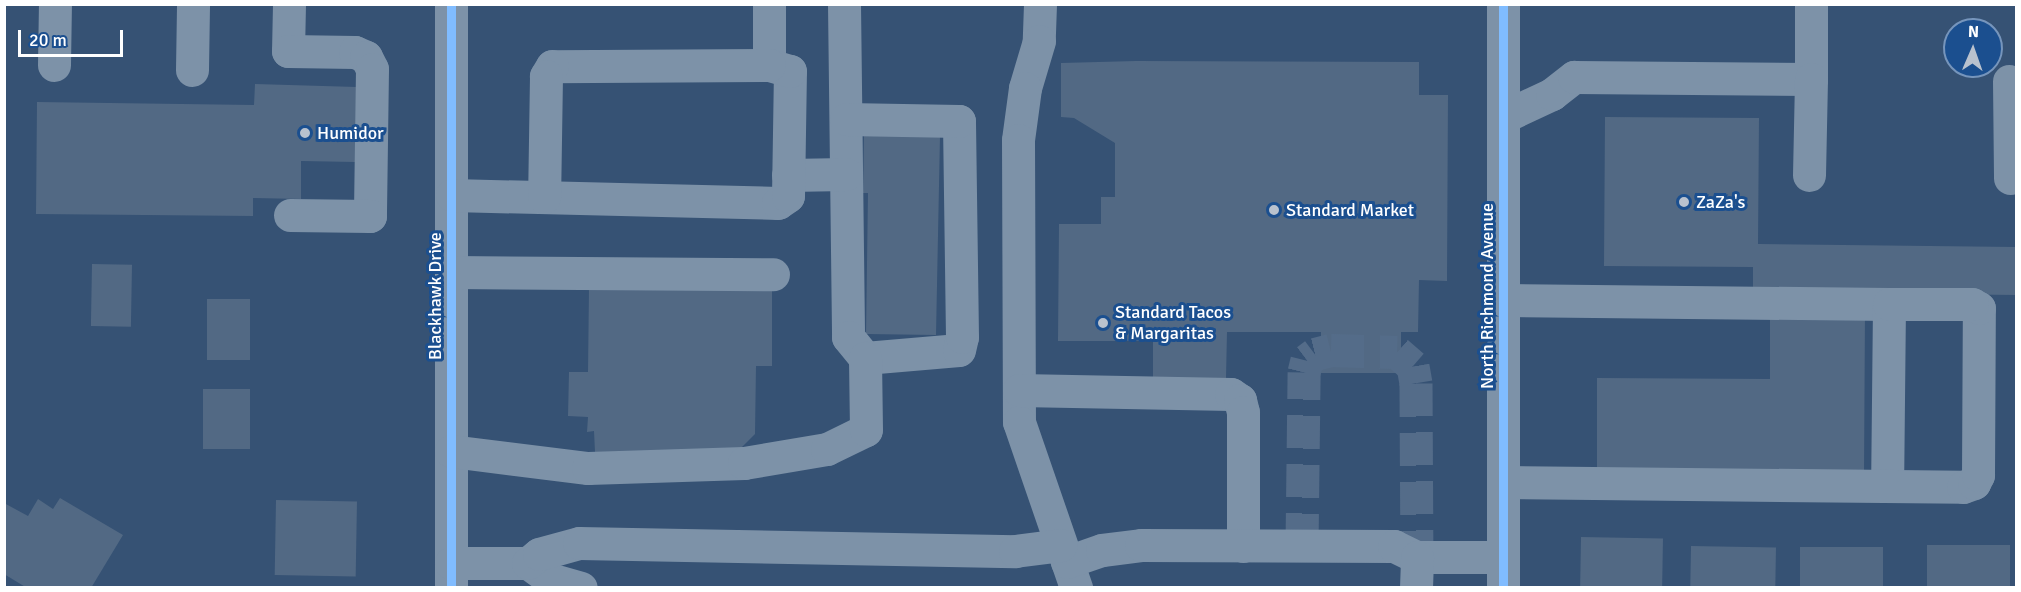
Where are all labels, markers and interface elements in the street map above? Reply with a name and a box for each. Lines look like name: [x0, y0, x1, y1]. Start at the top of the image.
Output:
scale bar: [21, 18, 126, 56]
north arrow: [1943, 18, 2003, 78]
text: N: [1968, 22, 1979, 42]
text: 20 m: [29, 29, 67, 51]
place label: Humidor: [317, 122, 384, 144]
marker: Humidor: [298, 126, 312, 140]
place label: ZaZa's: [1696, 191, 1745, 213]
marker: ZaZa's: [1677, 195, 1691, 209]
place label: Standard Market: [1286, 199, 1414, 221]
marker: Standard Market: [1267, 203, 1281, 217]
street label: North Richmond Avenue: [1476, 203, 1498, 389]
street label: Blackhawk Drive: [424, 232, 446, 360]
place label: Standard Tacos & Margaritas: [1115, 302, 1231, 344]
marker: Standard Tacos & Margaritas: [1096, 316, 1110, 330]

